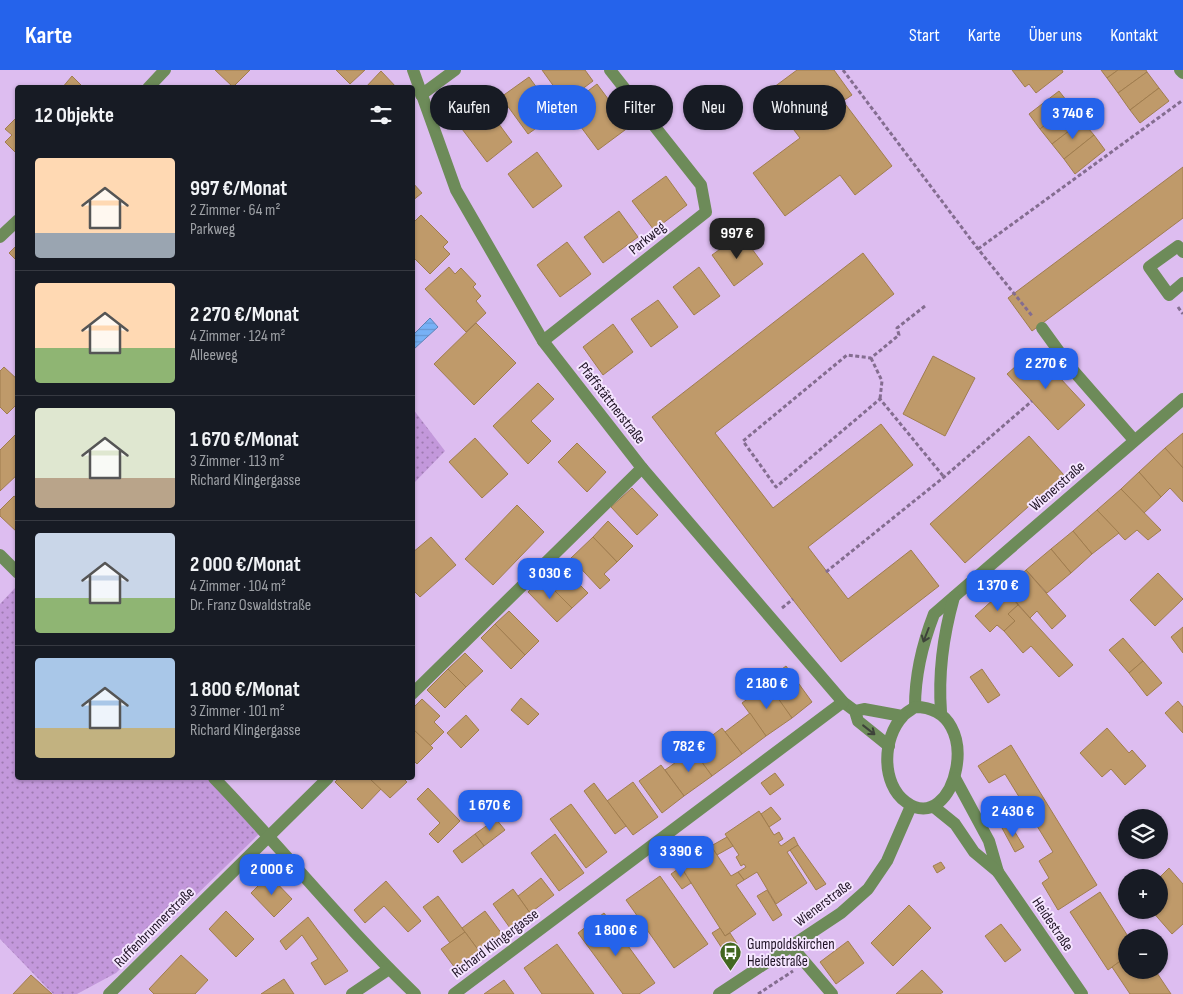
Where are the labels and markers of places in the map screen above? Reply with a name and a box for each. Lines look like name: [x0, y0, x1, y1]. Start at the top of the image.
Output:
pin: 3 740 €: [1027, 98, 1119, 140]
pin: 997 €: [702, 218, 772, 260]
pin: 2 270 €: [1000, 348, 1092, 390]
pin: 3 030 €: [504, 558, 596, 600]
pin: 1 370 €: [952, 570, 1044, 612]
pin: 2 180 €: [721, 668, 813, 710]
pin: 782 €: [654, 730, 724, 773]
pin: 1 670 €: [444, 790, 536, 832]
pin: 2 430 €: [967, 796, 1059, 838]
pin: 3 390 €: [635, 836, 727, 878]
pin: 2 000 €: [226, 854, 318, 896]
pin: 1 800 €: [570, 914, 662, 957]
place label: Gumpoldskirchen Heidestraße: [747, 935, 835, 971]
bus stop icon: Gumpoldskirchen Heidestraße: [719, 941, 743, 972]

